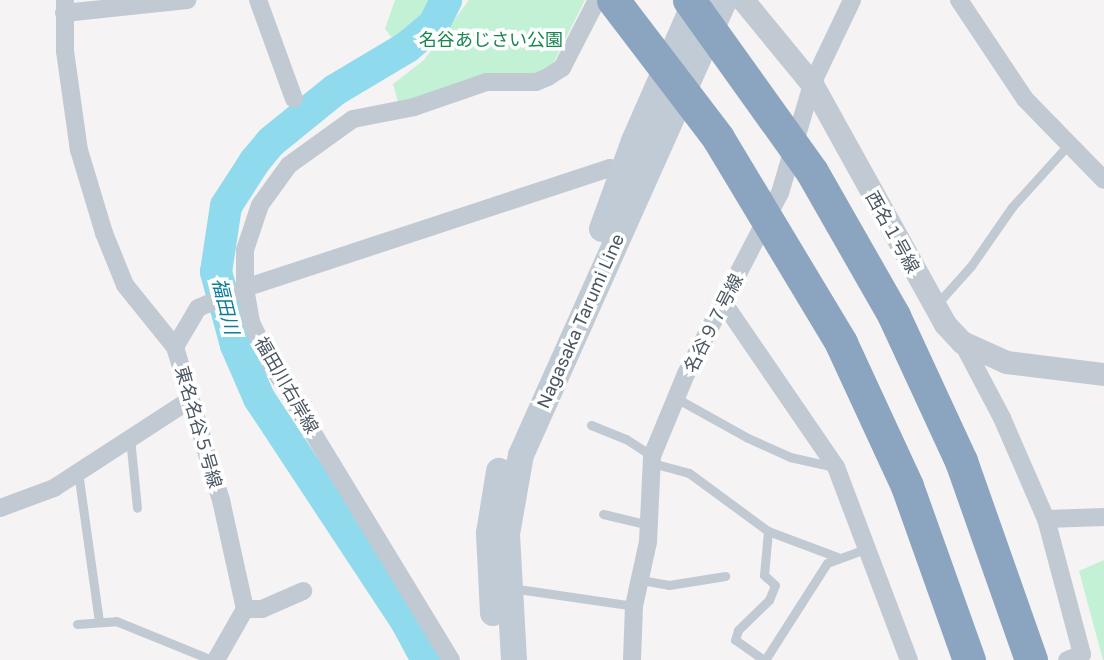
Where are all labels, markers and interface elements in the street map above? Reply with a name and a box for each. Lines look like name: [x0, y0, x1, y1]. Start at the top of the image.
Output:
park label: 名谷あじさい公園: [419, 28, 563, 50]
street label: 西名１号線: [862, 187, 924, 277]
street label: Nagasaka Tarumi Line: [532, 230, 628, 412]
street label: 名谷９７号線: [679, 270, 747, 376]
water label: 福田川: [208, 276, 244, 336]
street label: 福田川右岸線: [251, 333, 323, 437]
street label: 東名名谷５号線: [171, 363, 227, 491]

